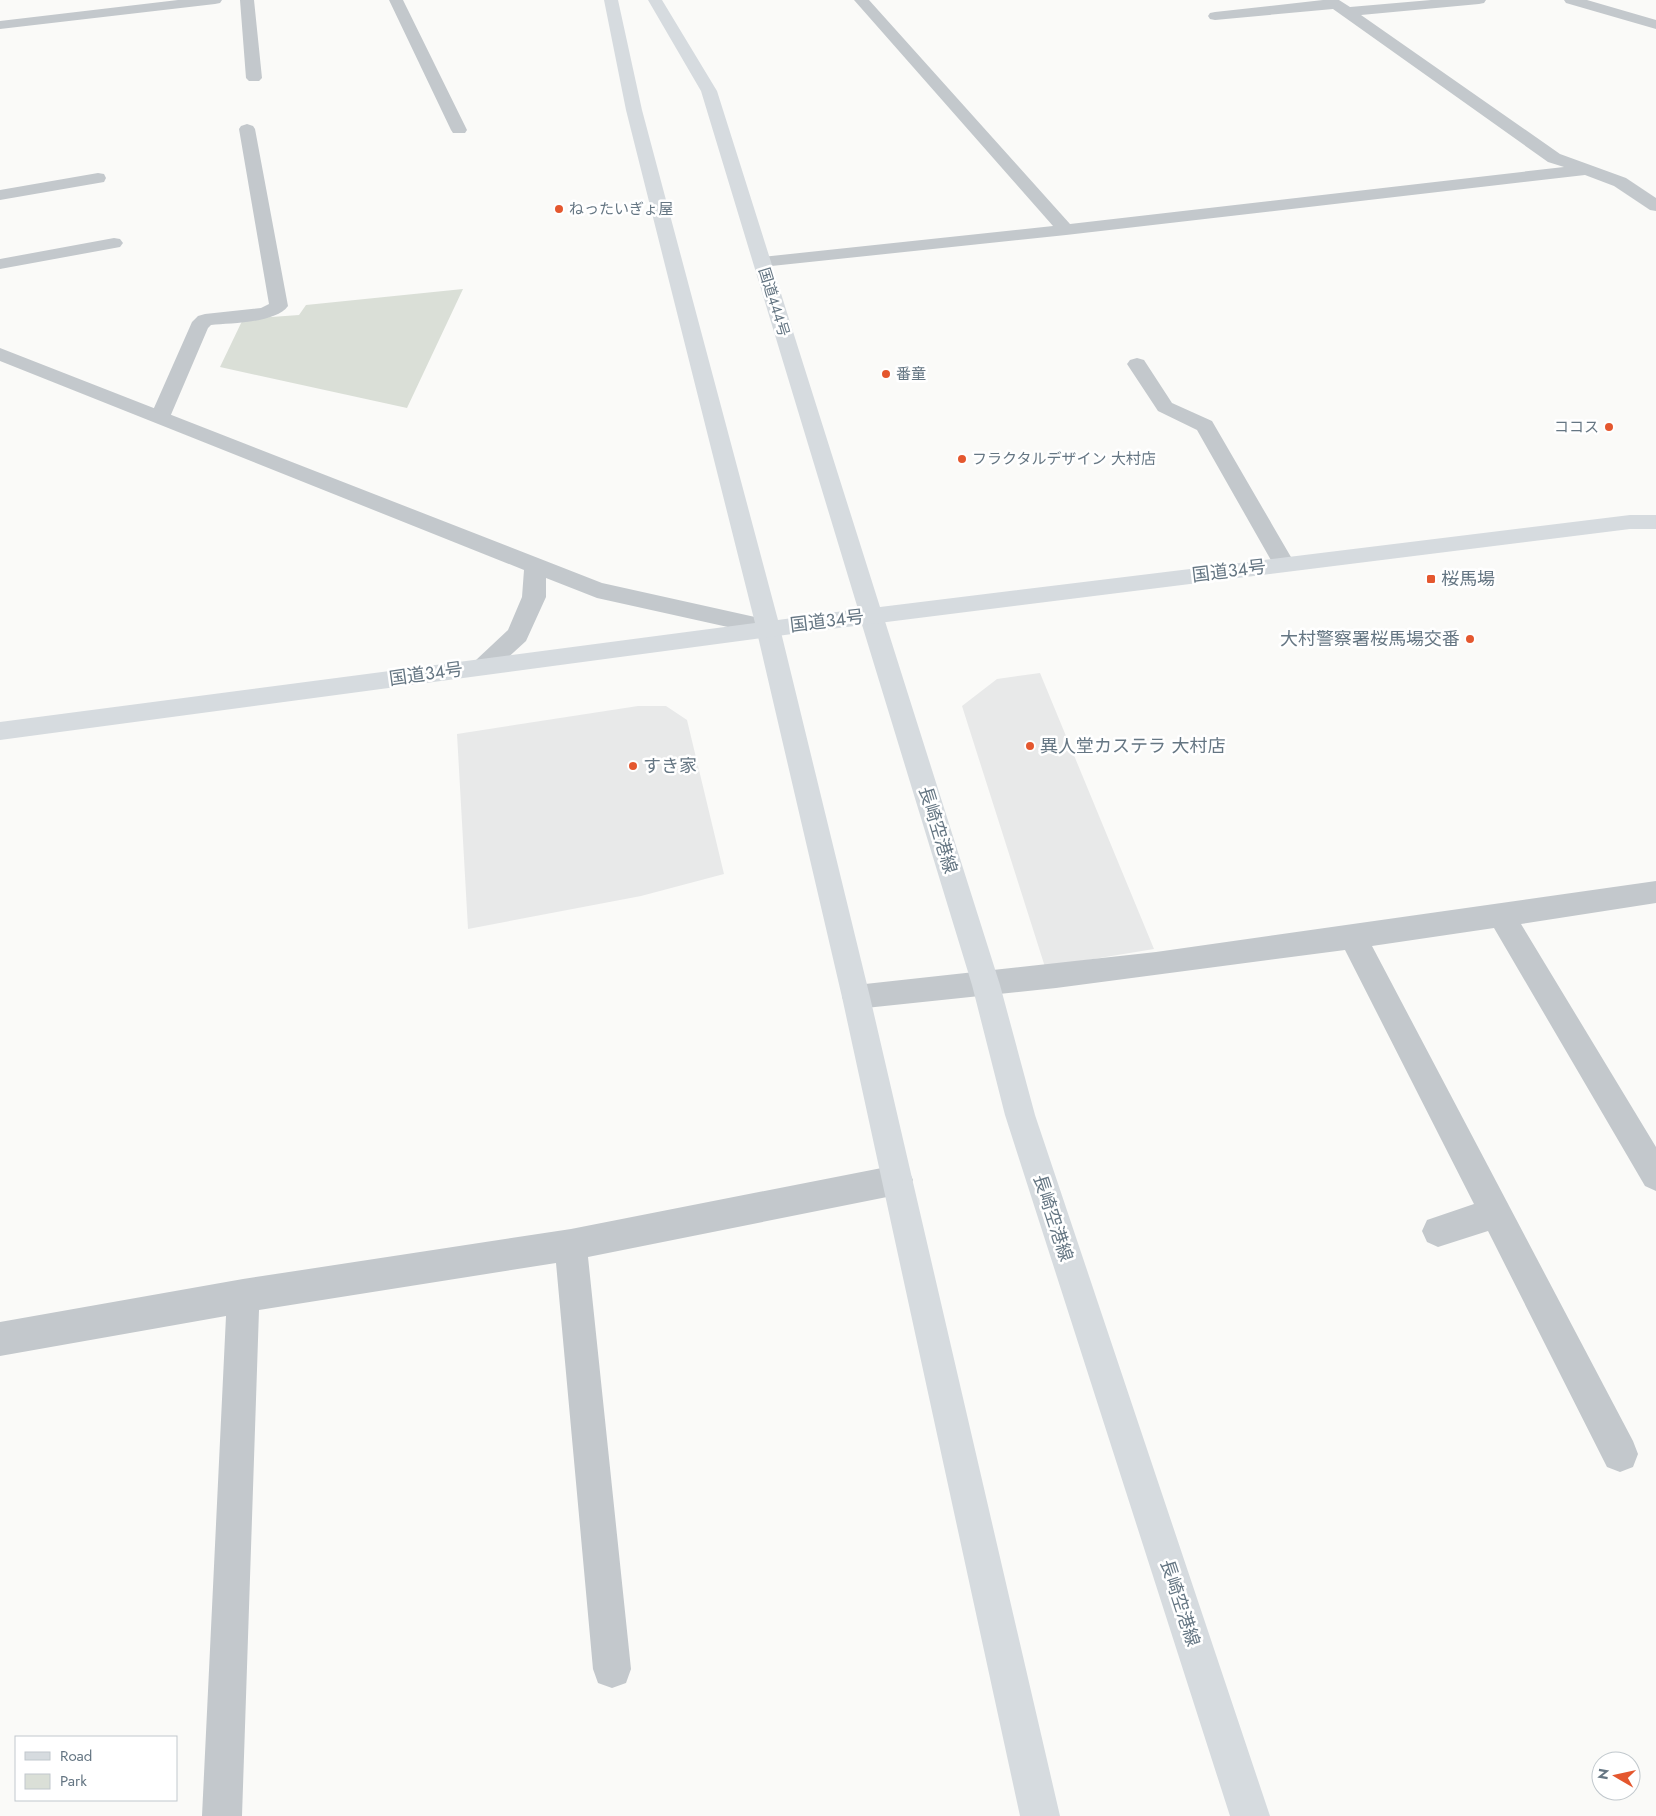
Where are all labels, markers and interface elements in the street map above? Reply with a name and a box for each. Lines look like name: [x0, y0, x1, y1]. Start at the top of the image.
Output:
place label: ねったいぎょ屋: [569, 198, 673, 220]
marker: ねったいぎょ屋: [553, 203, 565, 215]
street label: 国道444号: [753, 265, 795, 339]
place label: 番童: [896, 363, 926, 385]
marker: 番童: [880, 368, 892, 380]
place label: ココス: [1554, 416, 1599, 438]
marker: ココス: [1603, 421, 1615, 433]
place label: フラクタルデザイン 大村店: [972, 448, 1156, 470]
marker: フラクタルデザイン 大村店: [956, 453, 968, 465]
street label: 国道34号: [1191, 554, 1267, 588]
place label: 桜馬場: [1441, 566, 1495, 592]
marker: 桜馬場: [1425, 573, 1437, 585]
street label: 国道34号: [789, 604, 865, 638]
place label: 大村警察署桜馬場交番: [1280, 626, 1460, 652]
marker: 大村警察署桜馬場交番: [1464, 633, 1476, 645]
street label: 国道34号: [387, 656, 465, 692]
place label: 異人堂カステラ 大村店: [1040, 733, 1225, 759]
marker: 異人堂カステラ 大村店: [1024, 740, 1036, 752]
place label: すき家: [643, 753, 697, 779]
marker: すき家: [627, 760, 639, 772]
street label: 長崎空港線: [912, 783, 964, 877]
street label: 長崎空港線: [1027, 1171, 1079, 1265]
street label: 長崎空港線: [1154, 1556, 1206, 1650]
legend: [15, 1736, 178, 1801]
text: Road: [60, 1745, 92, 1767]
north arrow: [1591, 1751, 1641, 1801]
text: N: [1592, 1767, 1614, 1781]
text: Park: [60, 1770, 87, 1792]

